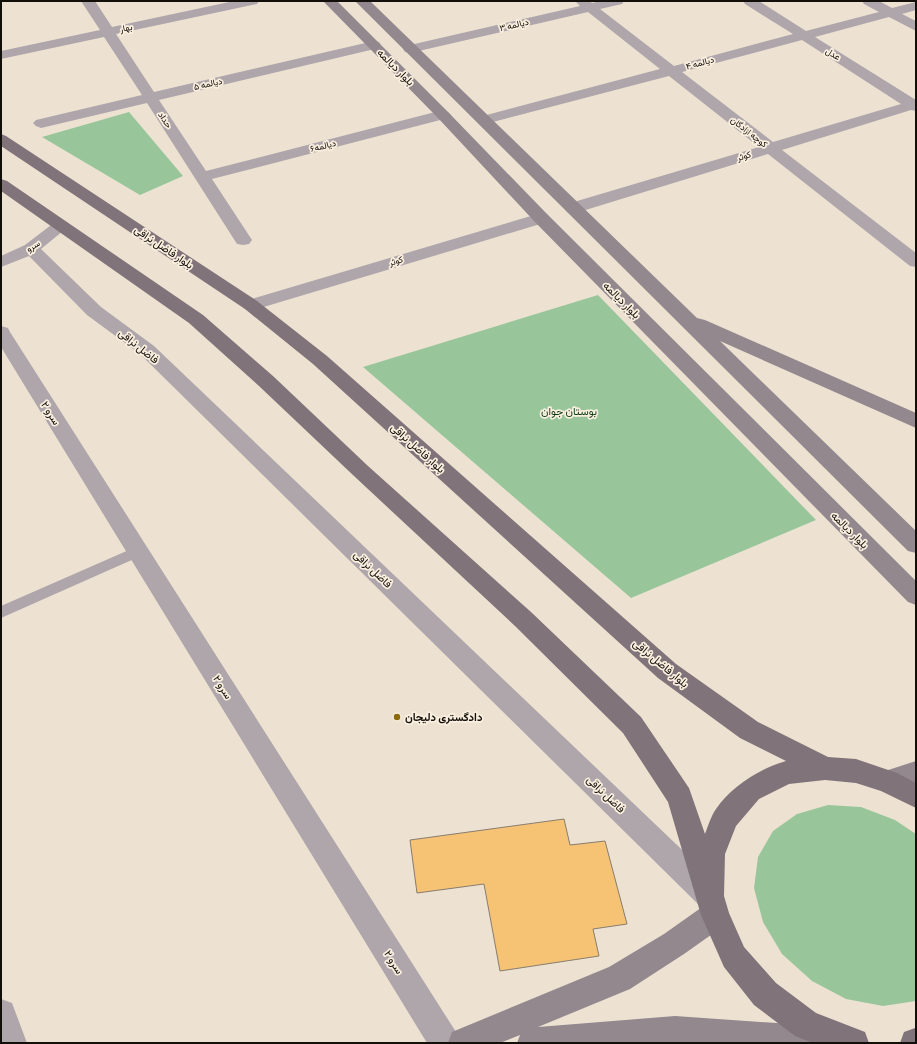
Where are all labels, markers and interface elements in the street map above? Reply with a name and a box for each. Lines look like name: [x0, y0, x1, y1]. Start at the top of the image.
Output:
street label: دیالمه ۳: [498, 15, 530, 34]
street label: بهار: [117, 20, 134, 35]
street label: عدل: [823, 44, 843, 63]
street label: بلوار دیالمه: [374, 45, 418, 89]
street label: دیالمه ۴: [684, 53, 715, 73]
street label: دیالمه ۵: [192, 74, 223, 93]
street label: حداد: [155, 109, 176, 130]
street label: کوچه ازادگان: [728, 113, 771, 150]
street label: دیالمه۶: [309, 136, 337, 155]
street label: کوثر: [734, 147, 753, 164]
street label: بلوار فاضل نراقی: [132, 221, 197, 272]
street label: سرو: [23, 236, 42, 255]
street label: کوثر: [386, 252, 405, 269]
street label: بلوار دیالمه: [600, 278, 644, 322]
street label: فاضل نراقی: [116, 325, 163, 367]
street label: سرو ۲: [38, 398, 65, 428]
park label: بوستان جوان: [541, 403, 597, 418]
street label: بلوار فاضل نراقی: [388, 419, 449, 476]
street label: بلوار دیالمه: [828, 508, 872, 552]
street label: فاضل نراقی: [351, 547, 396, 591]
street label: بلوار فاضل نراقی: [630, 635, 692, 690]
street label: سرو ۲: [210, 672, 237, 702]
place label: دادگستری دلیجان: [405, 709, 483, 724]
marker: دادگستری دلیجان: [392, 712, 402, 722]
street label: فاضل نراقی: [584, 772, 629, 816]
street label: سرو ۲: [381, 947, 408, 977]

